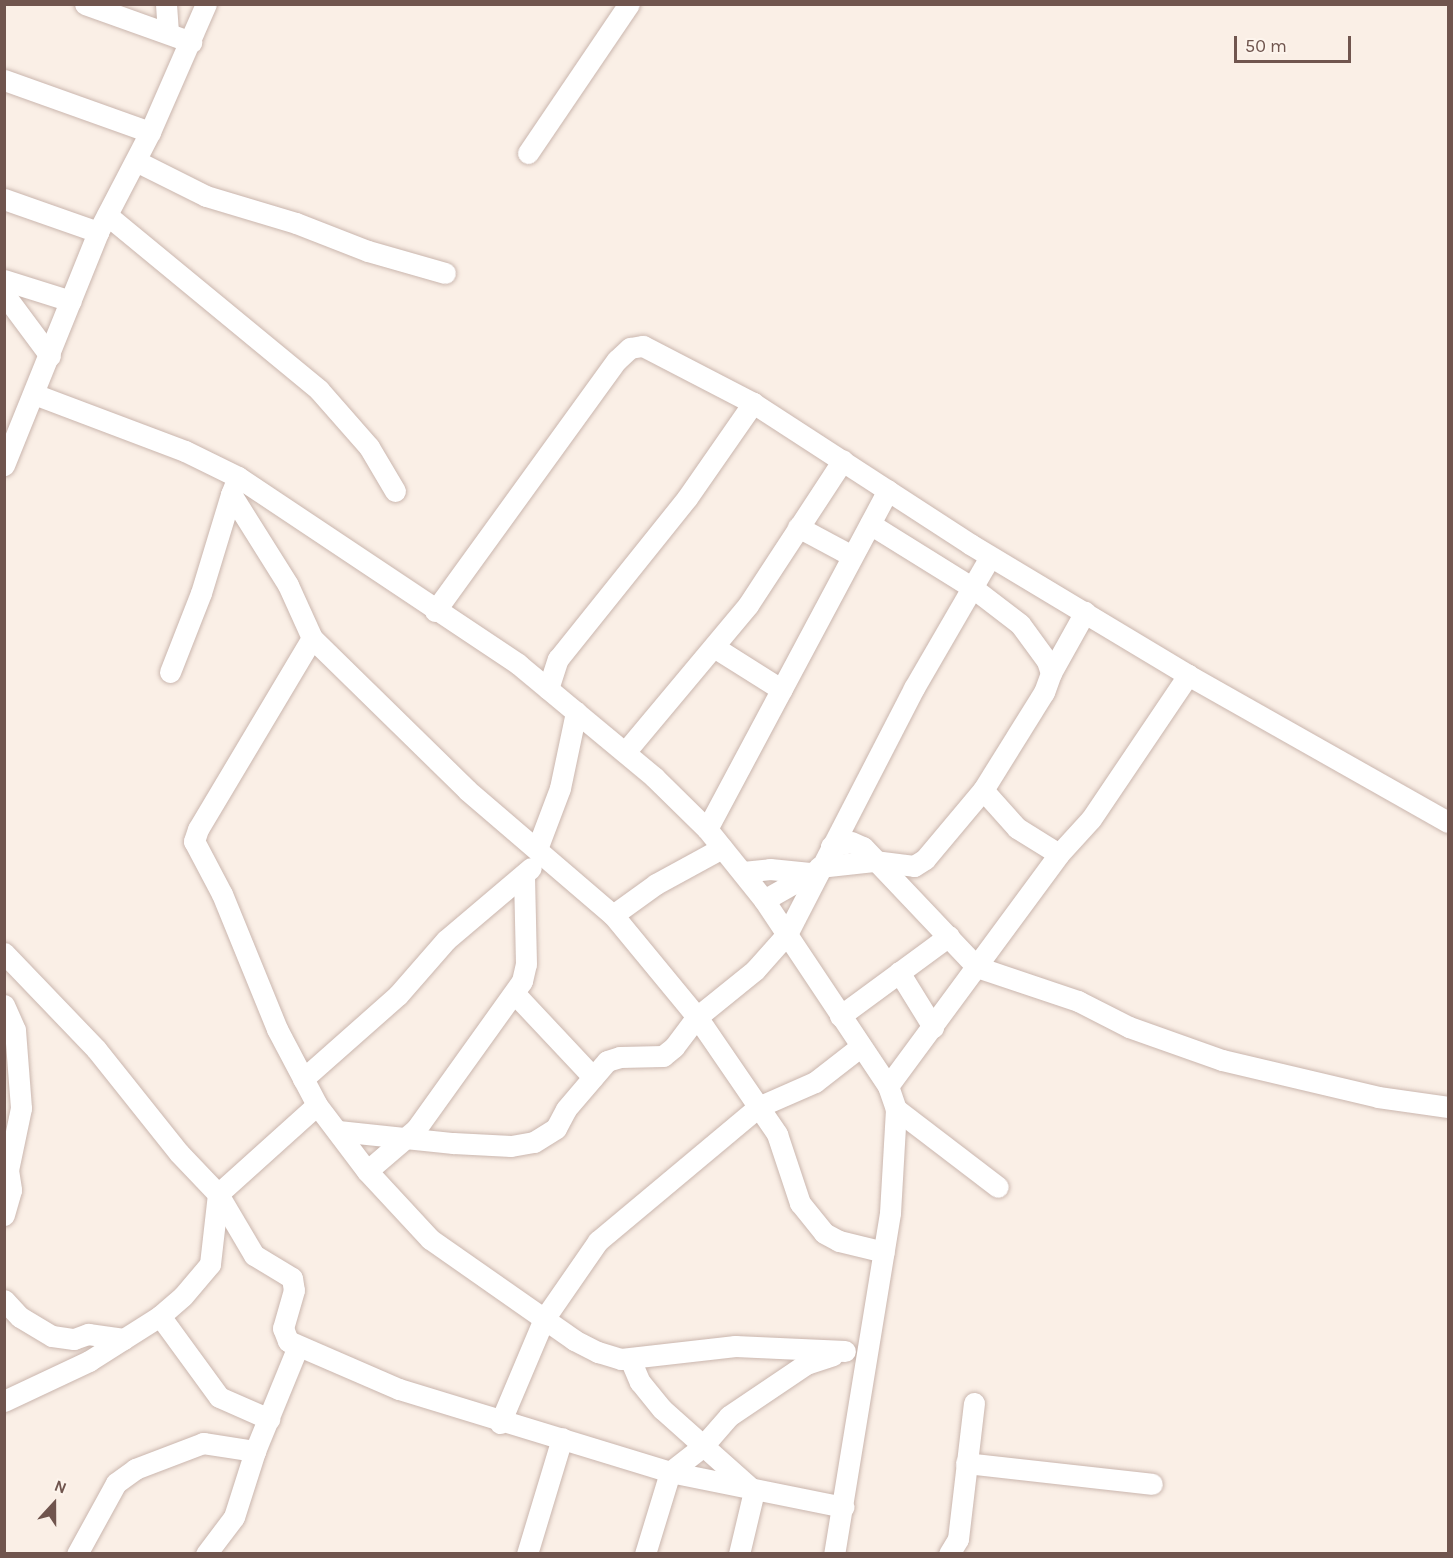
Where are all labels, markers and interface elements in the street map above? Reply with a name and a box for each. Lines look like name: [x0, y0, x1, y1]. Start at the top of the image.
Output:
scale bar: [1237, 24, 1354, 62]
text: 50 m: [1245, 35, 1287, 57]
north arrow: [24, 1474, 84, 1534]
text: N: [52, 1476, 69, 1498]

